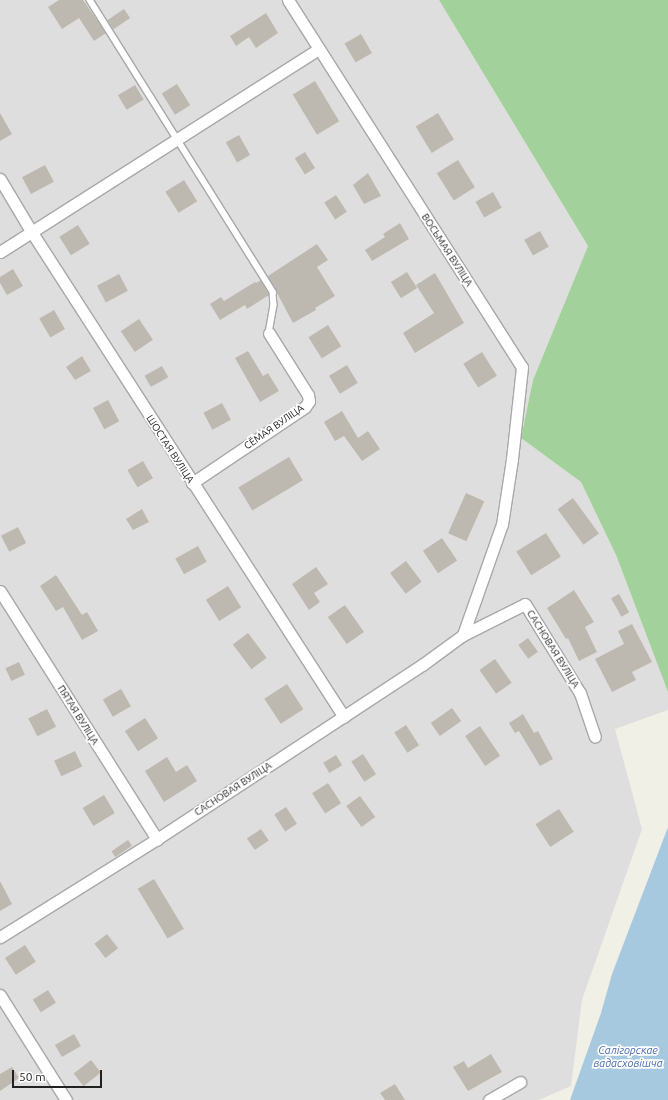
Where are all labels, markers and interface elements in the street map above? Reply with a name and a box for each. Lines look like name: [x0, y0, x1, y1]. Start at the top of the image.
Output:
street label: ВОСЬМАЯ ВУЛІЦА: [419, 211, 475, 289]
street label: СЁМАЯ ВУЛІЦА: [242, 402, 306, 452]
street label: ШОСТАЯ ВУЛІЦА: [144, 413, 196, 485]
street label: САСНОВАЯ ВУЛІЦА: [524, 608, 582, 690]
street label: ПЯТАЯ ВУЛІЦА: [55, 683, 101, 747]
street label: САСНОВАЯ ВУЛІЦА: [192, 760, 274, 818]
water label: Салігорскае вадасховішча: [593, 1044, 663, 1070]
scale bar: [14, 1062, 104, 1088]
text: 50 m: [19, 1070, 46, 1083]

